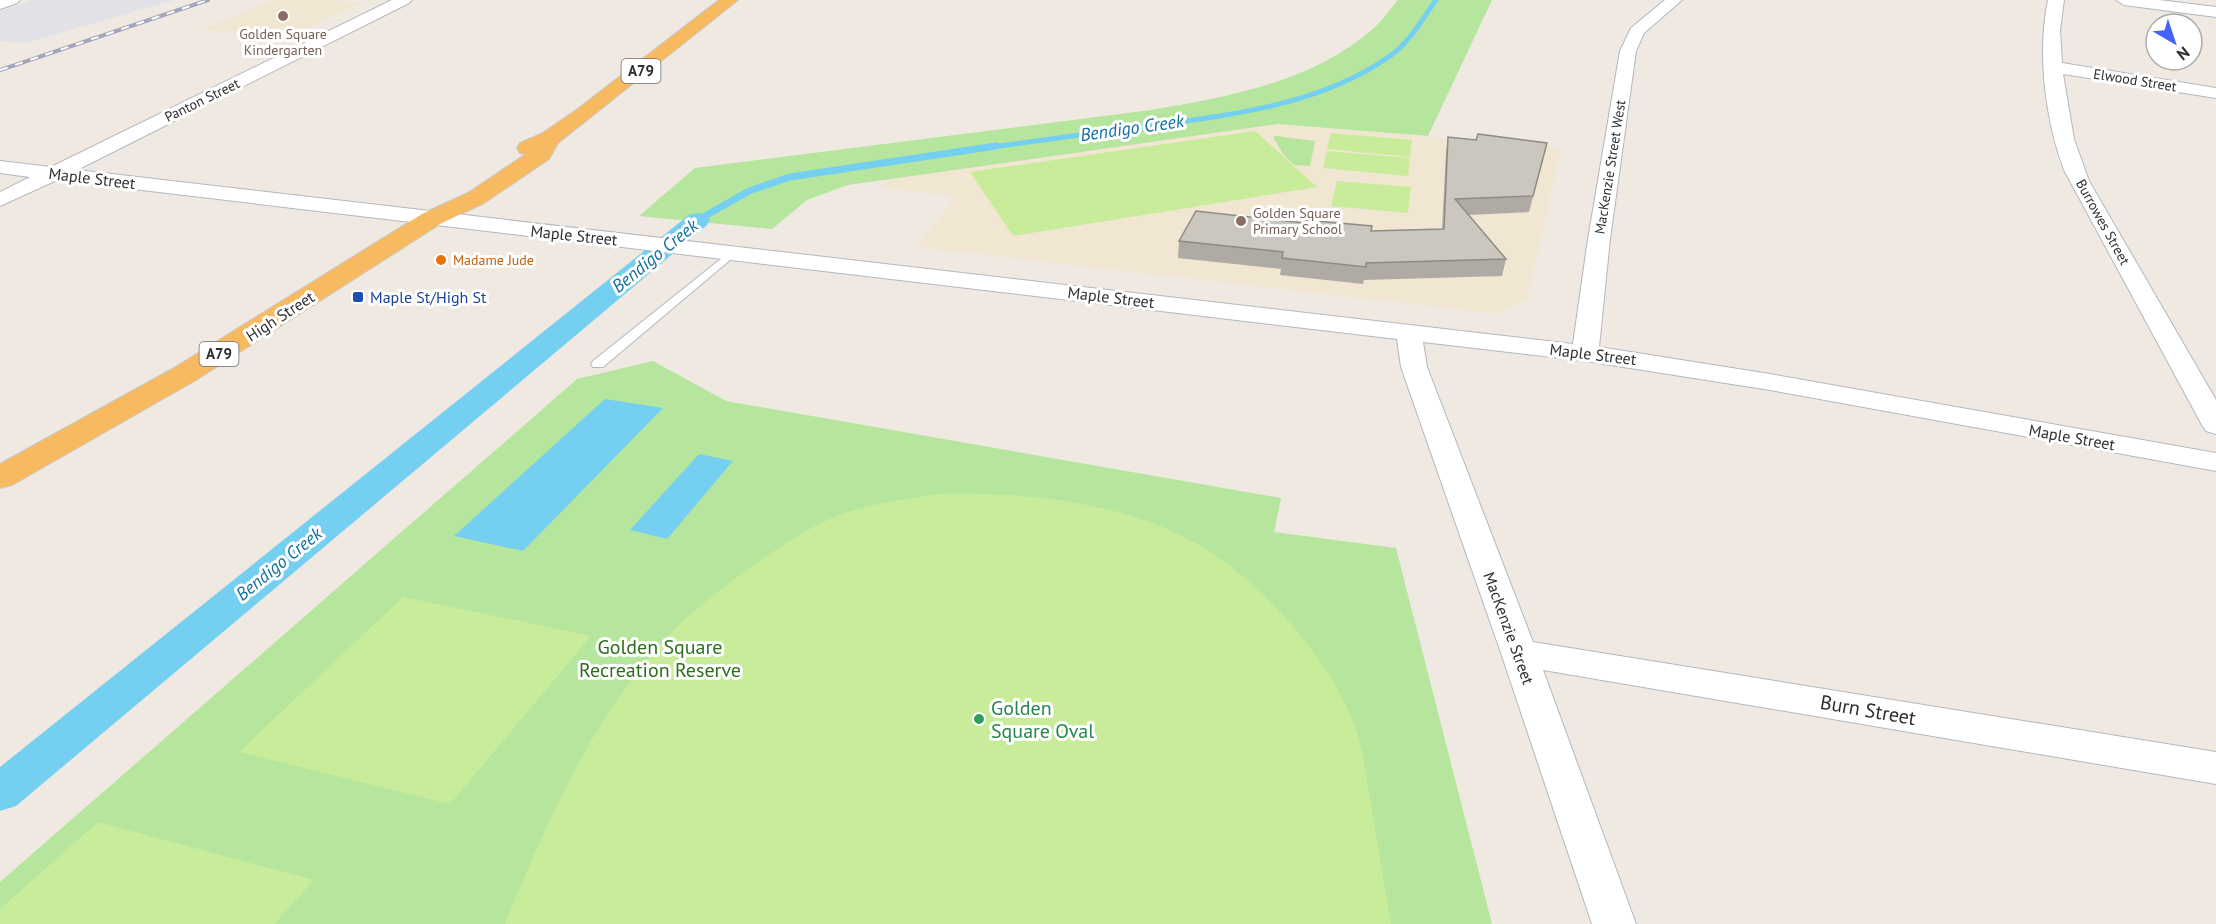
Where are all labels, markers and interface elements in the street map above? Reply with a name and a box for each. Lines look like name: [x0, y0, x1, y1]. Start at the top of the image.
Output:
marker: Golden Square Kindergarten: [276, 9, 290, 23]
north arrow: [2144, 12, 2204, 72]
place label: Golden Square Kindergarten: [239, 25, 327, 59]
text: N: [2173, 43, 2194, 65]
road number: A79: [622, 59, 660, 83]
street label: Elwood Street: [2092, 65, 2178, 95]
street label: Panton Street: [162, 74, 243, 126]
street label: MacKenzie Street West: [1590, 98, 1630, 235]
water label: Bendigo Creek: [1079, 109, 1186, 146]
street label: Maple Street: [48, 163, 137, 193]
street label: Burrowes Street: [2072, 176, 2134, 268]
place label: Golden Square Primary School: [1253, 204, 1342, 238]
water label: Bendigo Creek: [607, 213, 703, 297]
marker: Golden Square Primary School: [1234, 214, 1248, 228]
street label: Maple Street: [530, 220, 619, 250]
place label: Madame Jude: [453, 251, 534, 269]
marker: Madame Jude: [434, 253, 448, 267]
street label: Maple Street: [1067, 282, 1156, 312]
street label: High Street: [242, 286, 318, 345]
place label: Maple St/High St: [370, 287, 487, 307]
marker: Maple St/High St: [351, 290, 365, 304]
street label: Maple Street: [1549, 339, 1638, 369]
road number: A79: [200, 342, 238, 366]
street label: Maple Street: [2027, 420, 2117, 455]
water label: Bendigo Creek: [231, 521, 327, 605]
street label: MacKenzie Street: [1479, 569, 1539, 688]
park label: Golden Square Recreation Reserve: [579, 634, 741, 683]
street label: Burn Street: [1818, 689, 1918, 731]
place label: Golden Square Oval: [991, 695, 1094, 744]
marker: Golden Square Oval: [972, 712, 986, 726]

